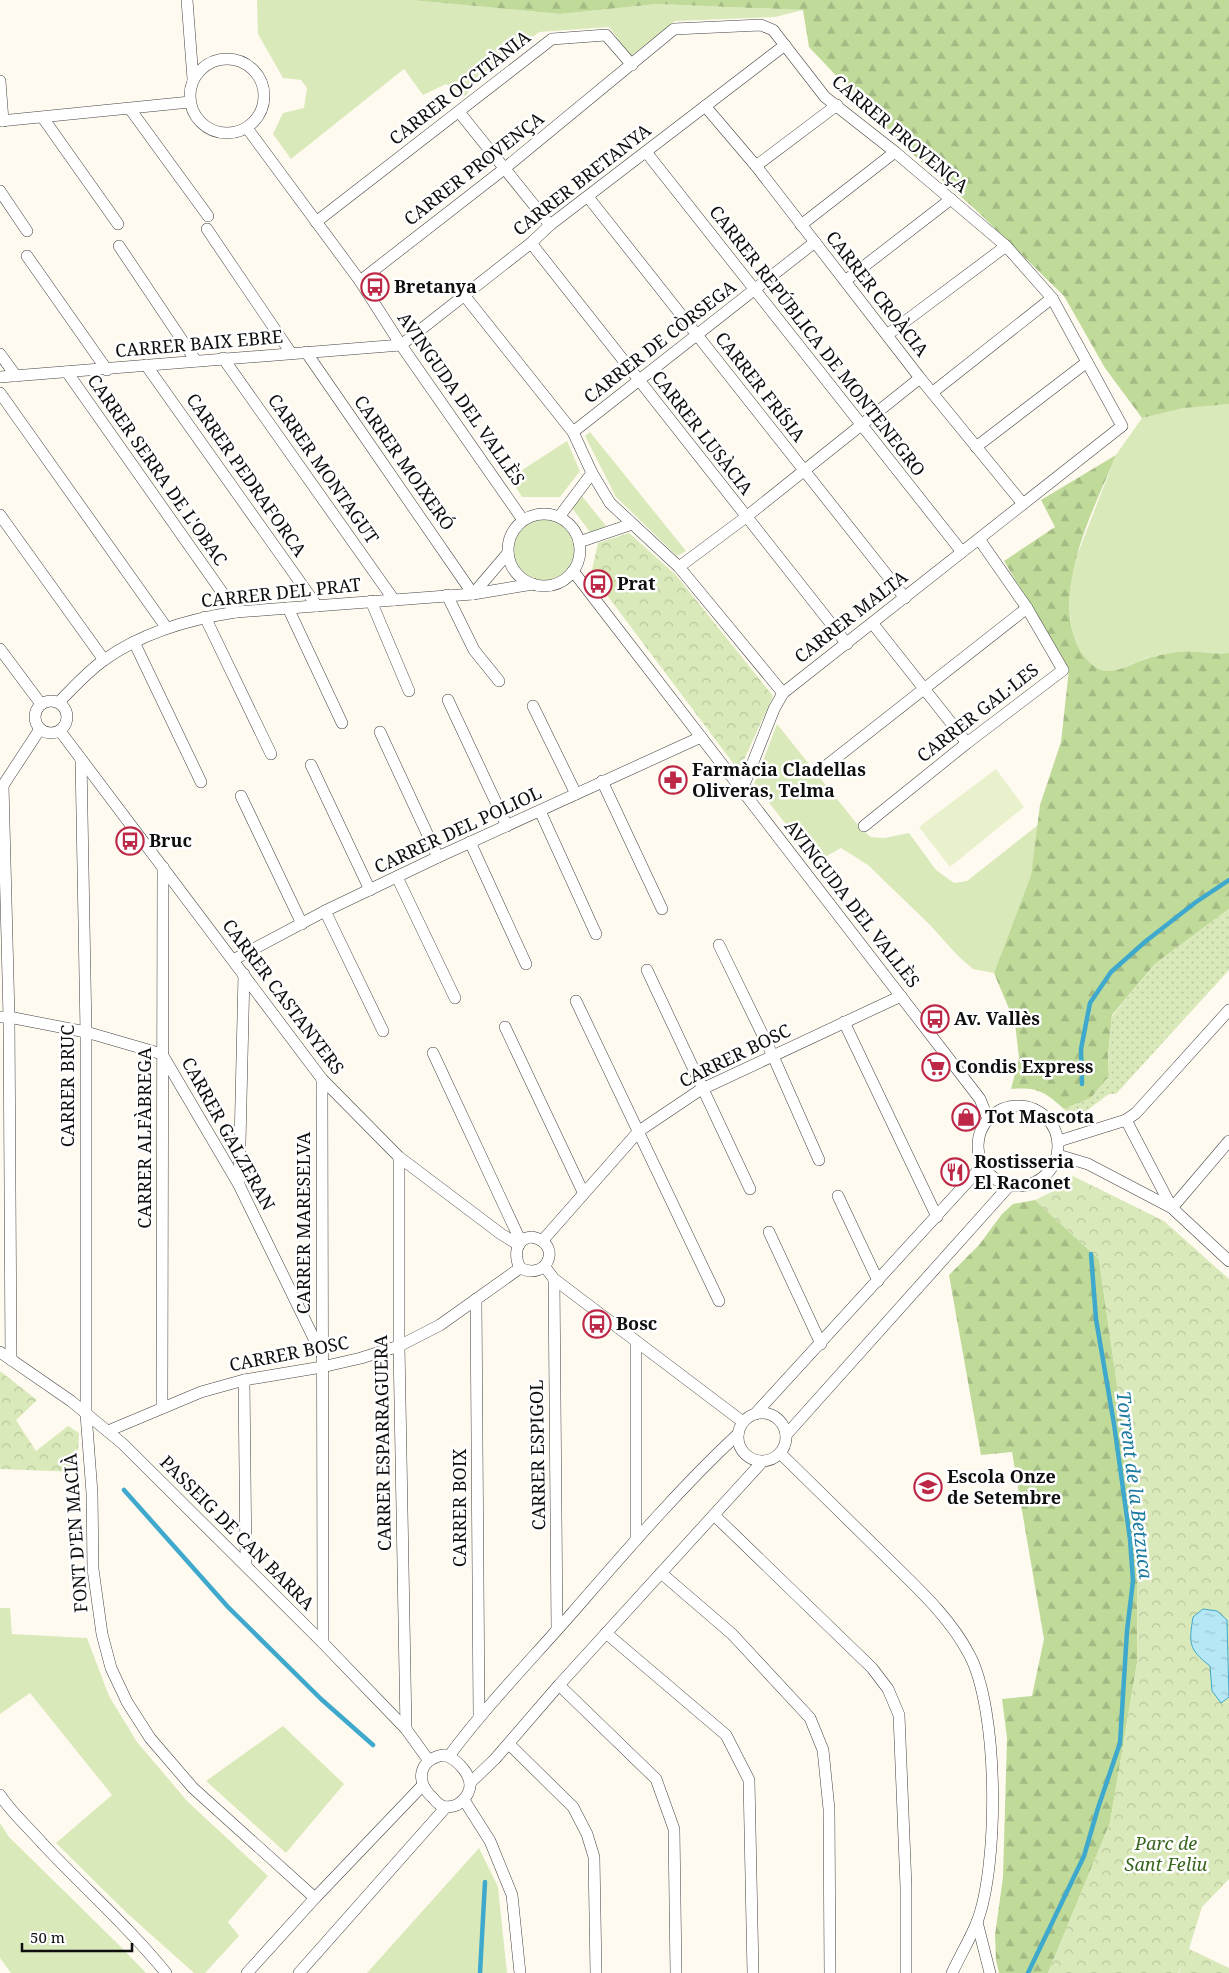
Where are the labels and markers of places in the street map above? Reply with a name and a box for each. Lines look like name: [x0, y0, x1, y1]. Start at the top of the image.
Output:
bus stop icon: Bretanya: [360, 272, 390, 302]
place label: Bretanya: [394, 274, 477, 298]
bus stop icon: Prat: [583, 569, 613, 599]
place label: Prat: [617, 571, 656, 595]
place label: Farmàcia Cladellas Oliveras, Telma: [692, 757, 866, 802]
pharmacy icon: Farmàcia Cladellas Oliveras, Telma: [658, 765, 688, 795]
bus stop icon: Bruc: [115, 826, 145, 856]
place label: Bruc: [149, 828, 192, 852]
bus stop icon: Av. Vallès: [920, 1004, 950, 1034]
place label: Av. Vallès: [954, 1006, 1040, 1030]
supermarket icon: Condis Express: [921, 1052, 951, 1082]
place label: Condis Express: [955, 1054, 1094, 1078]
shop icon: Tot Mascota: [951, 1102, 981, 1132]
place label: Tot Mascota: [985, 1104, 1095, 1128]
place label: Rostisseria El Raconet: [974, 1149, 1075, 1194]
restaurant icon: Rostisseria El Raconet: [940, 1157, 970, 1187]
bus stop icon: Bosc: [582, 1309, 612, 1339]
place label: Bosc: [616, 1311, 657, 1335]
place label: Escola Onze de Setembre: [947, 1464, 1061, 1509]
school or university icon: Escola Onze de Setembre: [913, 1472, 943, 1502]

